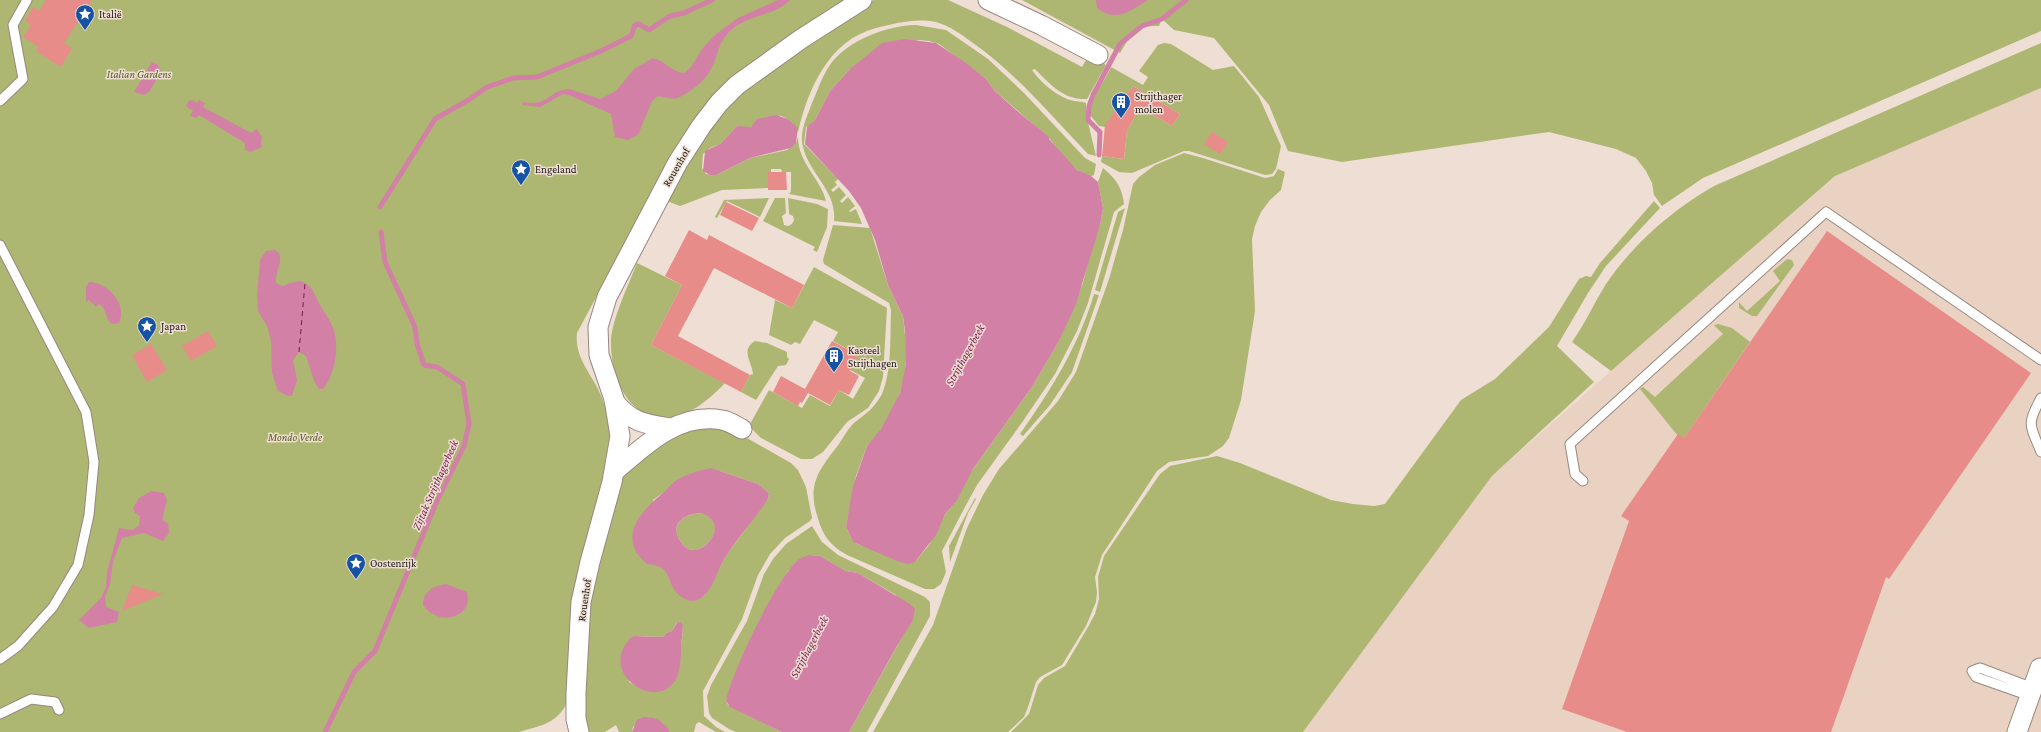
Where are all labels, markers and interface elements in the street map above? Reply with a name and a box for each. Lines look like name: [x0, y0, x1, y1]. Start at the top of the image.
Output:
place icon: Italië: [74, 3, 96, 31]
place label: Italië: [99, 8, 122, 20]
park label: Italian Gardens: [107, 68, 172, 80]
place label: Strijthager molen: [1135, 90, 1182, 115]
building icon: Strijthager molen: [1110, 91, 1132, 119]
street label: Rouenhof: [660, 145, 692, 188]
place icon: Engeland: [510, 158, 532, 186]
place label: Engeland: [535, 163, 577, 176]
place icon: Japan: [136, 315, 158, 343]
place label: Japan: [160, 320, 186, 333]
water label: Strijthagerbeek: [942, 321, 988, 388]
place label: Kasteel Strijthagen: [848, 344, 897, 370]
building icon: Kasteel Strijthagen: [823, 345, 845, 373]
park label: Mondo Verde: [267, 431, 323, 443]
water label: Zijtak Strijthagerbeek: [409, 437, 461, 532]
place icon: Oostenrijk: [345, 552, 367, 580]
place label: Oostenrijk: [370, 557, 417, 570]
street label: Rouenhof: [575, 577, 593, 622]
water label: Strijthagerbeek: [787, 613, 832, 680]

